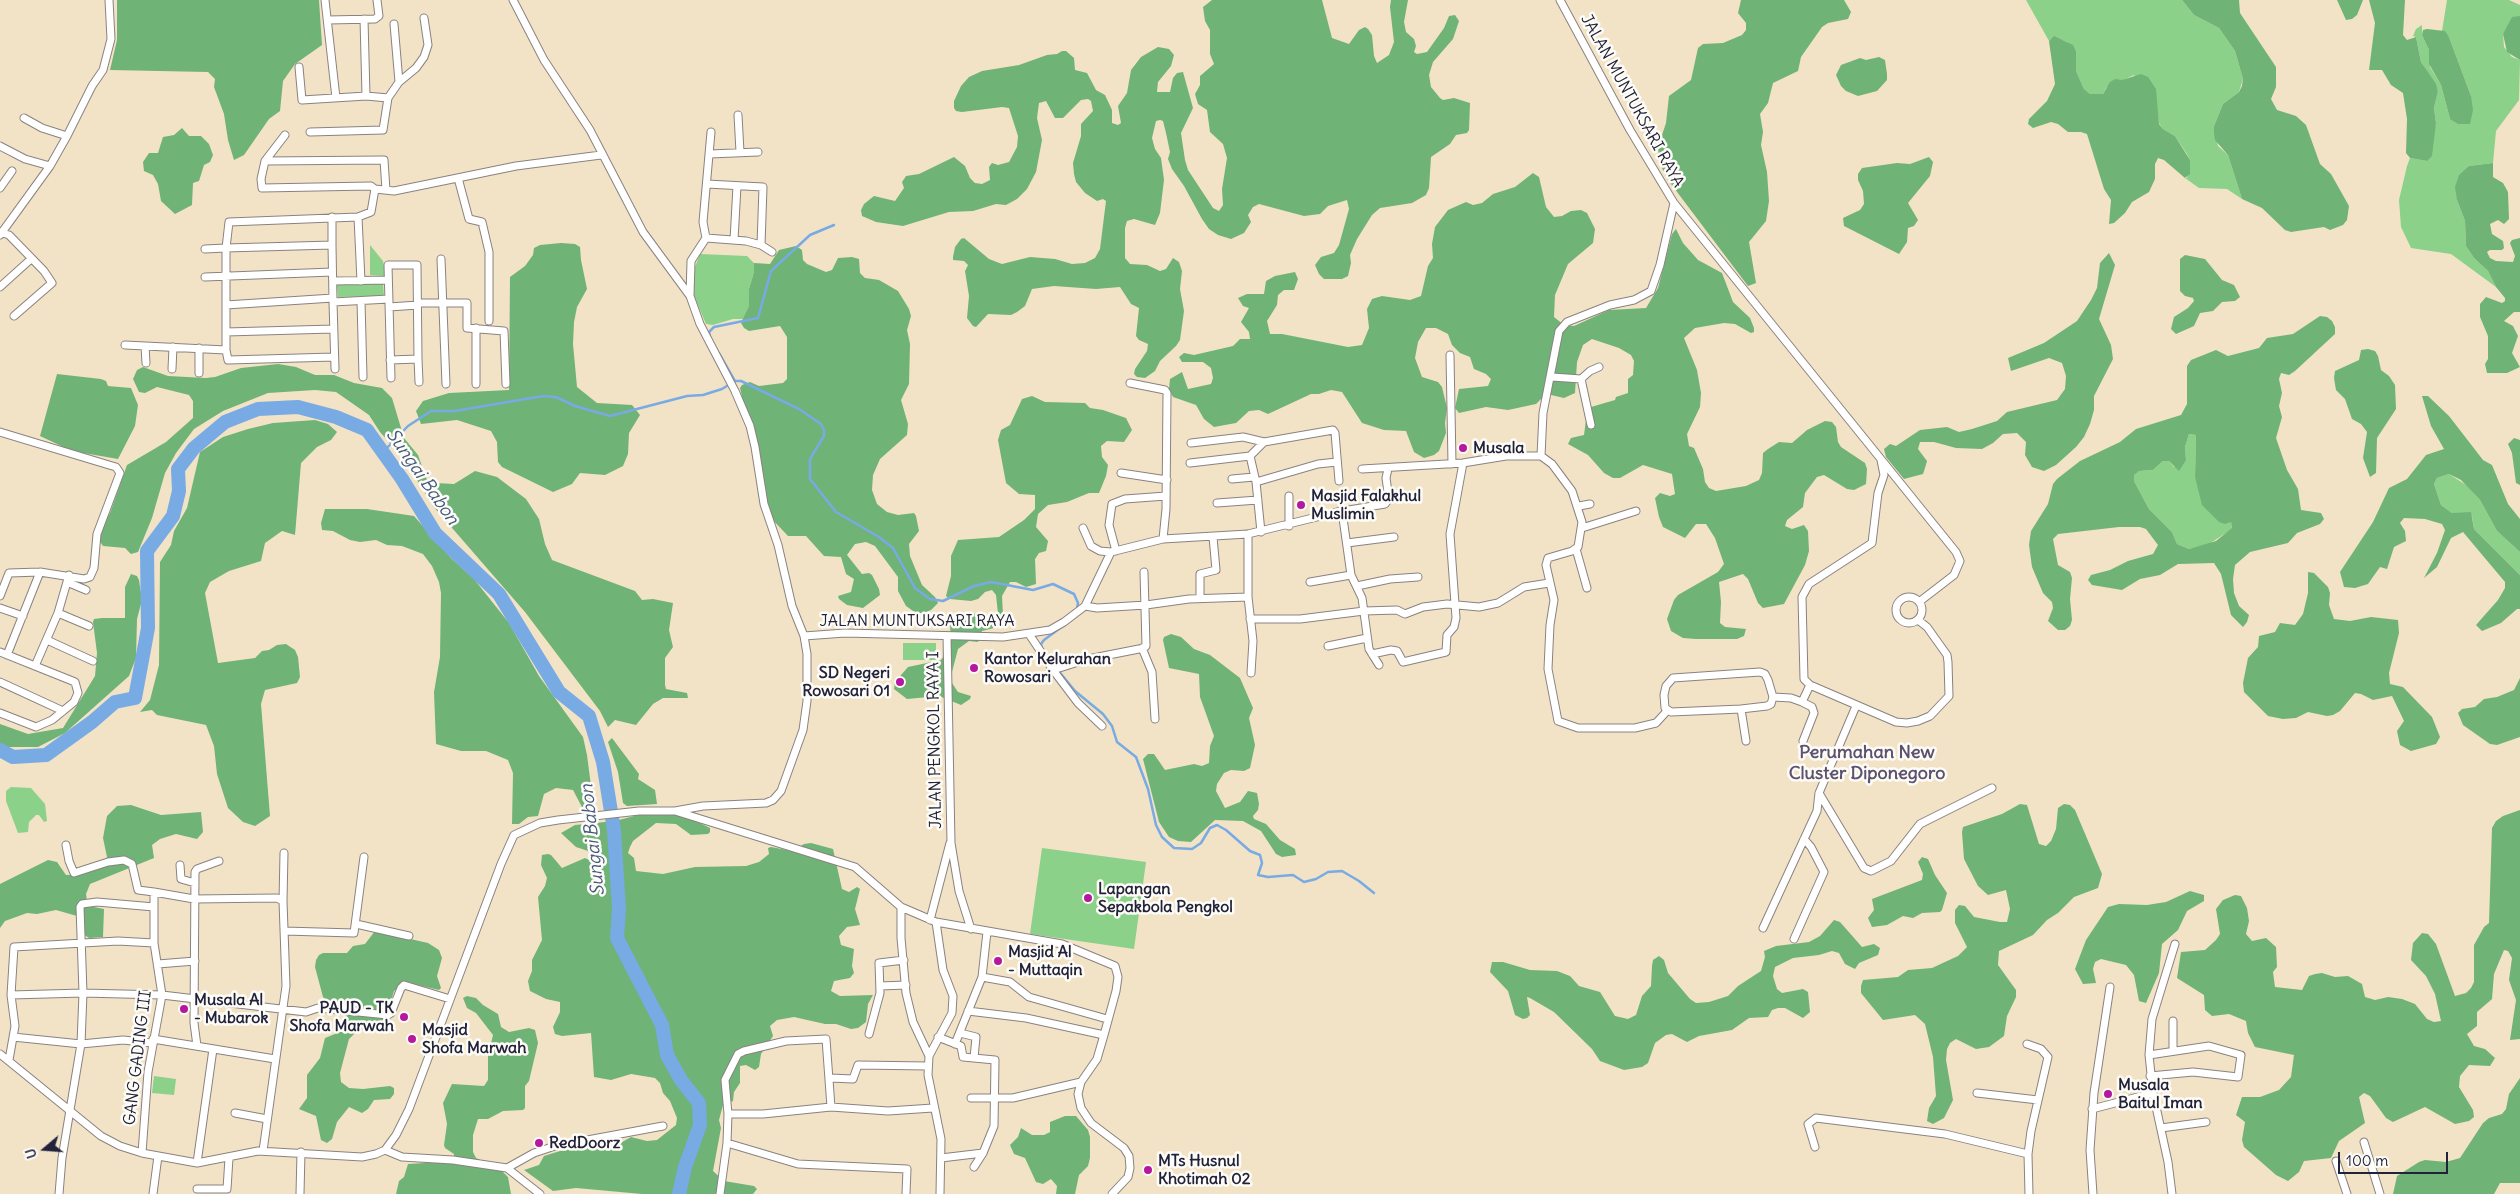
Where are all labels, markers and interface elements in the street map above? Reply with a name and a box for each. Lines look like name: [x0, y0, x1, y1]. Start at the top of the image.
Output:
street label: JALAN MUNTUKSARI RAYA: [1576, 11, 1688, 191]
water label: Sungai Babon: [381, 425, 463, 529]
place label: Musala: [1473, 438, 1524, 458]
marker: Musala: [1457, 442, 1469, 454]
place label: Masjid Falakhul Muslimin: [1311, 486, 1421, 524]
marker: Masjid Falakhul Muslimin: [1295, 499, 1307, 511]
street label: JALAN MUNTUKSARI RAYA: [820, 611, 1014, 631]
place label: Kantor Kelurahan Rowosari: [984, 649, 1111, 687]
street label: JALAN PENGKOL RAYA I: [924, 651, 946, 829]
marker: Kantor Kelurahan Rowosari: [968, 662, 980, 674]
place label: SD Negeri Rowosari 01: [802, 663, 890, 701]
marker: SD Negeri Rowosari 01: [894, 676, 906, 688]
district label: Perumahan New Cluster Diponegoro: [1789, 742, 1945, 784]
water label: Sungai Babon: [576, 783, 610, 897]
place label: Lapangan Sepakbola Pengkol: [1098, 879, 1233, 917]
marker: Lapangan Sepakbola Pengkol: [1082, 892, 1094, 904]
place label: Masjid Al - Muttaqin: [1008, 942, 1082, 980]
marker: Masjid Al - Muttaqin: [992, 955, 1004, 967]
street label: GANG GADING III: [120, 990, 156, 1126]
place label: Musala Al - Mubarok: [194, 990, 268, 1028]
place label: PAUD - TK Shofa Marwah: [290, 998, 394, 1036]
marker: Musala Al - Mubarok: [178, 1003, 190, 1015]
marker: PAUD - TK Shofa Marwah: [398, 1011, 410, 1023]
place label: Masjid Shofa Marwah: [422, 1020, 526, 1058]
marker: Masjid Shofa Marwah: [406, 1033, 418, 1045]
place label: Musala Baitul Iman: [2118, 1075, 2203, 1113]
marker: Musala Baitul Iman: [2102, 1088, 2114, 1100]
north arrow: [20, 1124, 70, 1174]
place label: RedDoorz: [549, 1133, 620, 1153]
marker: RedDoorz: [533, 1137, 545, 1149]
scale bar: [2340, 1142, 2450, 1174]
text: U: [21, 1146, 41, 1161]
place label: MTs Husnul Khotimah 02: [1158, 1151, 1250, 1189]
text: 100 m: [2346, 1151, 2388, 1170]
marker: MTs Husnul Khotimah 02: [1142, 1164, 1154, 1176]

